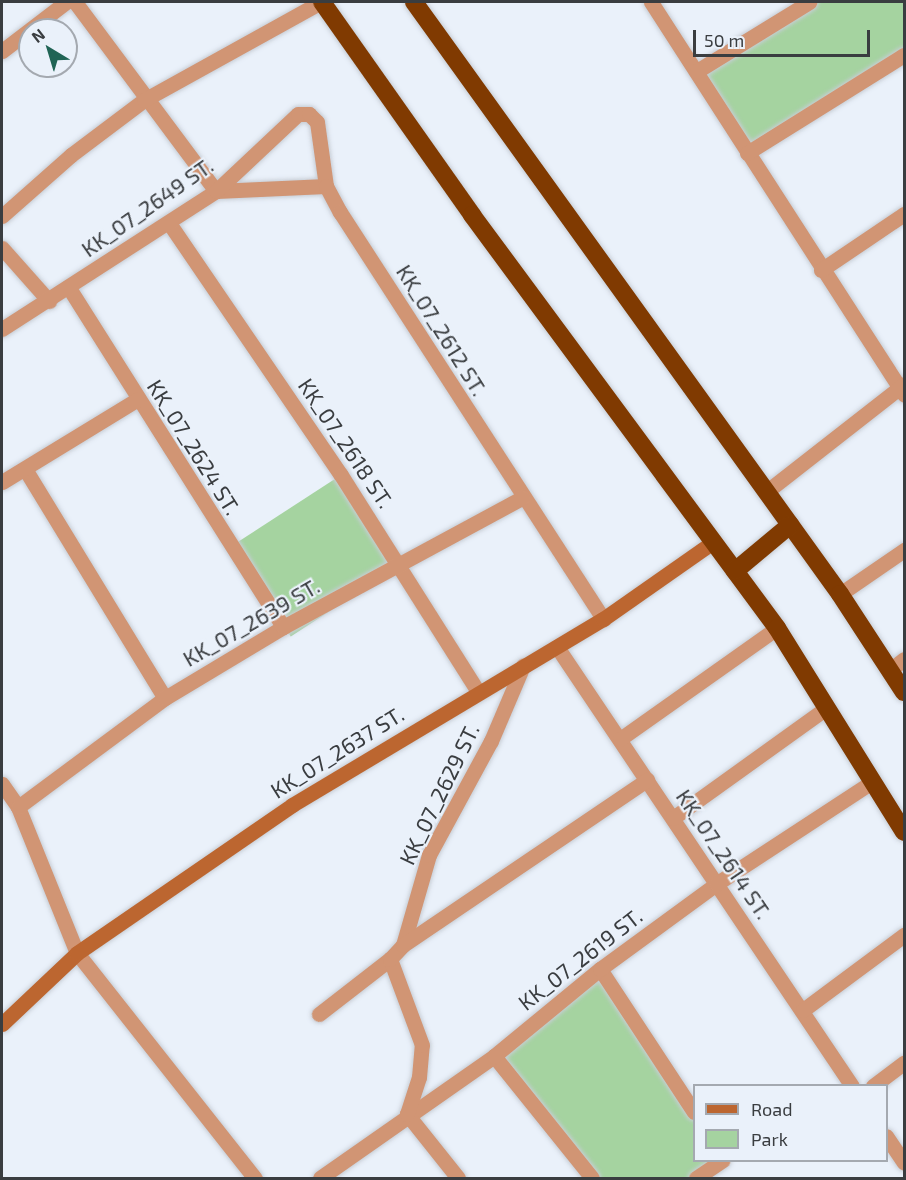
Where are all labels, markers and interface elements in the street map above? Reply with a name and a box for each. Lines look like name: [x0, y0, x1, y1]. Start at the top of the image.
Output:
north arrow: [18, 18, 78, 78]
scale bar: [696, 18, 873, 56]
text: N: [27, 24, 48, 46]
text: 50 m: [704, 29, 744, 51]
street label: KK_07_2649 ST.: [76, 152, 218, 262]
street label: KK_07_2612 ST.: [391, 260, 493, 400]
street label: KK_07_2618 ST.: [293, 373, 399, 513]
street label: KK_07_2624 ST.: [142, 375, 246, 519]
street label: KK_07_2639 ST.: [178, 572, 324, 672]
street label: KK_07_2637 ST.: [266, 701, 408, 803]
street label: KK_07_2629 ST.: [393, 719, 485, 869]
street label: KK_07_2614 ST.: [671, 784, 777, 924]
street label: KK_07_2619 ST.: [513, 902, 647, 1016]
legend: [693, 1084, 888, 1162]
text: Road: [751, 1098, 792, 1120]
text: Park: [751, 1128, 788, 1150]

